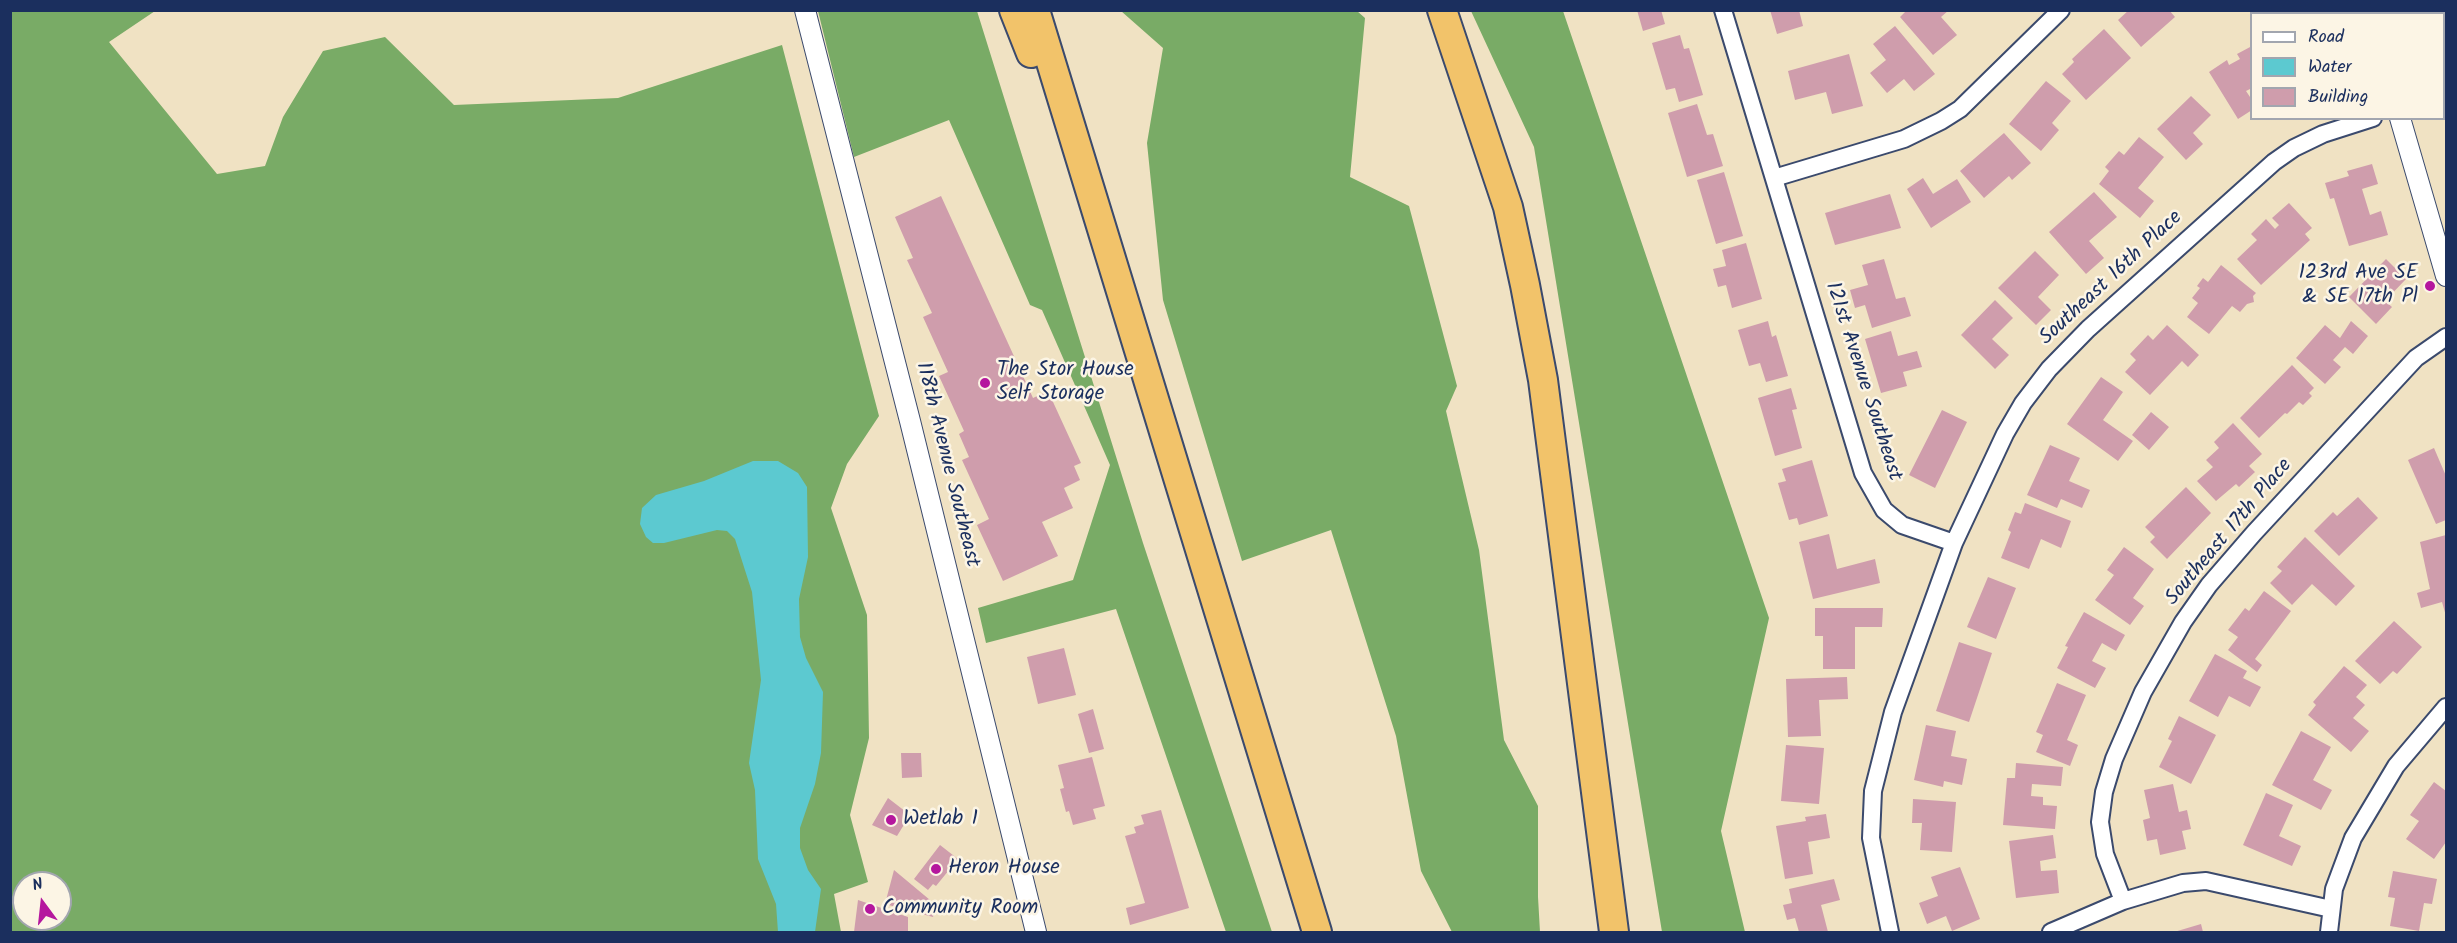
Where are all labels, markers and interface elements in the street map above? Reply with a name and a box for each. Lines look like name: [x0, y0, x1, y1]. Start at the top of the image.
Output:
legend: [2250, 12, 2445, 120]
text: Road: [2308, 23, 2344, 52]
text: Water: [2308, 53, 2352, 82]
text: Building: [2308, 83, 2368, 112]
street label: Southeast 16th Place: [2035, 206, 2189, 352]
place label: 123rd Ave SE & SE 17th Pl: [2298, 261, 2418, 311]
street label: 121st Avenue Southeast: [1818, 279, 1906, 485]
marker: 123rd Ave SE & SE 17th Pl: [2423, 279, 2437, 293]
place label: The Stor House Self Storage: [997, 358, 1134, 408]
street label: 118th Avenue Southeast: [908, 360, 984, 570]
marker: The Stor House Self Storage: [978, 376, 992, 390]
street label: Southeast 17th Place: [2161, 454, 2299, 612]
place label: Wetlab 1: [903, 807, 978, 833]
marker: Wetlab 1: [884, 813, 898, 827]
place label: Heron House: [948, 856, 1060, 882]
marker: Heron House: [929, 862, 943, 876]
north arrow: [12, 871, 72, 931]
text: N: [30, 872, 46, 898]
place label: Community Room: [882, 896, 1038, 922]
marker: Community Room: [863, 902, 877, 916]

